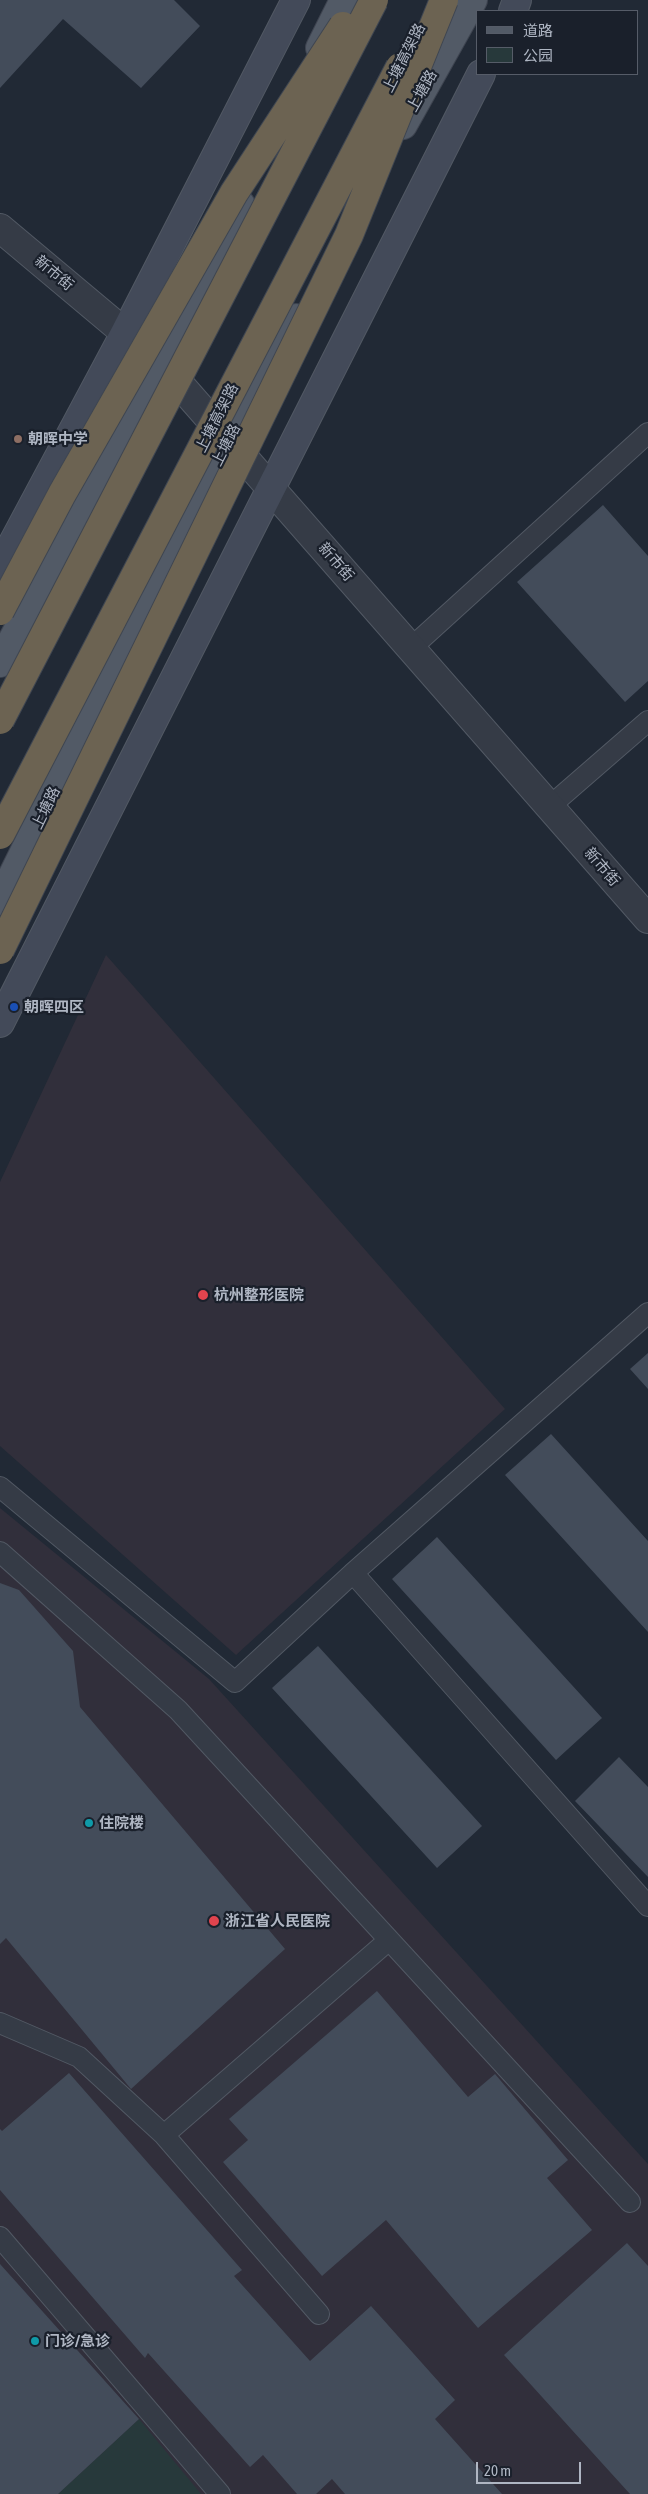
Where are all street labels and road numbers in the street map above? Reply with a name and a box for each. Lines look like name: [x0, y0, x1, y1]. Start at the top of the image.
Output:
street label: 上塘高架路: [379, 21, 429, 95]
street label: 上塘路: [403, 67, 441, 115]
street label: 新市街: [31, 252, 77, 294]
street label: 上塘高架路: [192, 381, 242, 455]
street label: 上塘路: [208, 421, 244, 469]
street label: 新市街: [314, 539, 358, 585]
street label: 上塘路: [28, 784, 64, 832]
street label: 新市街: [580, 844, 624, 890]

